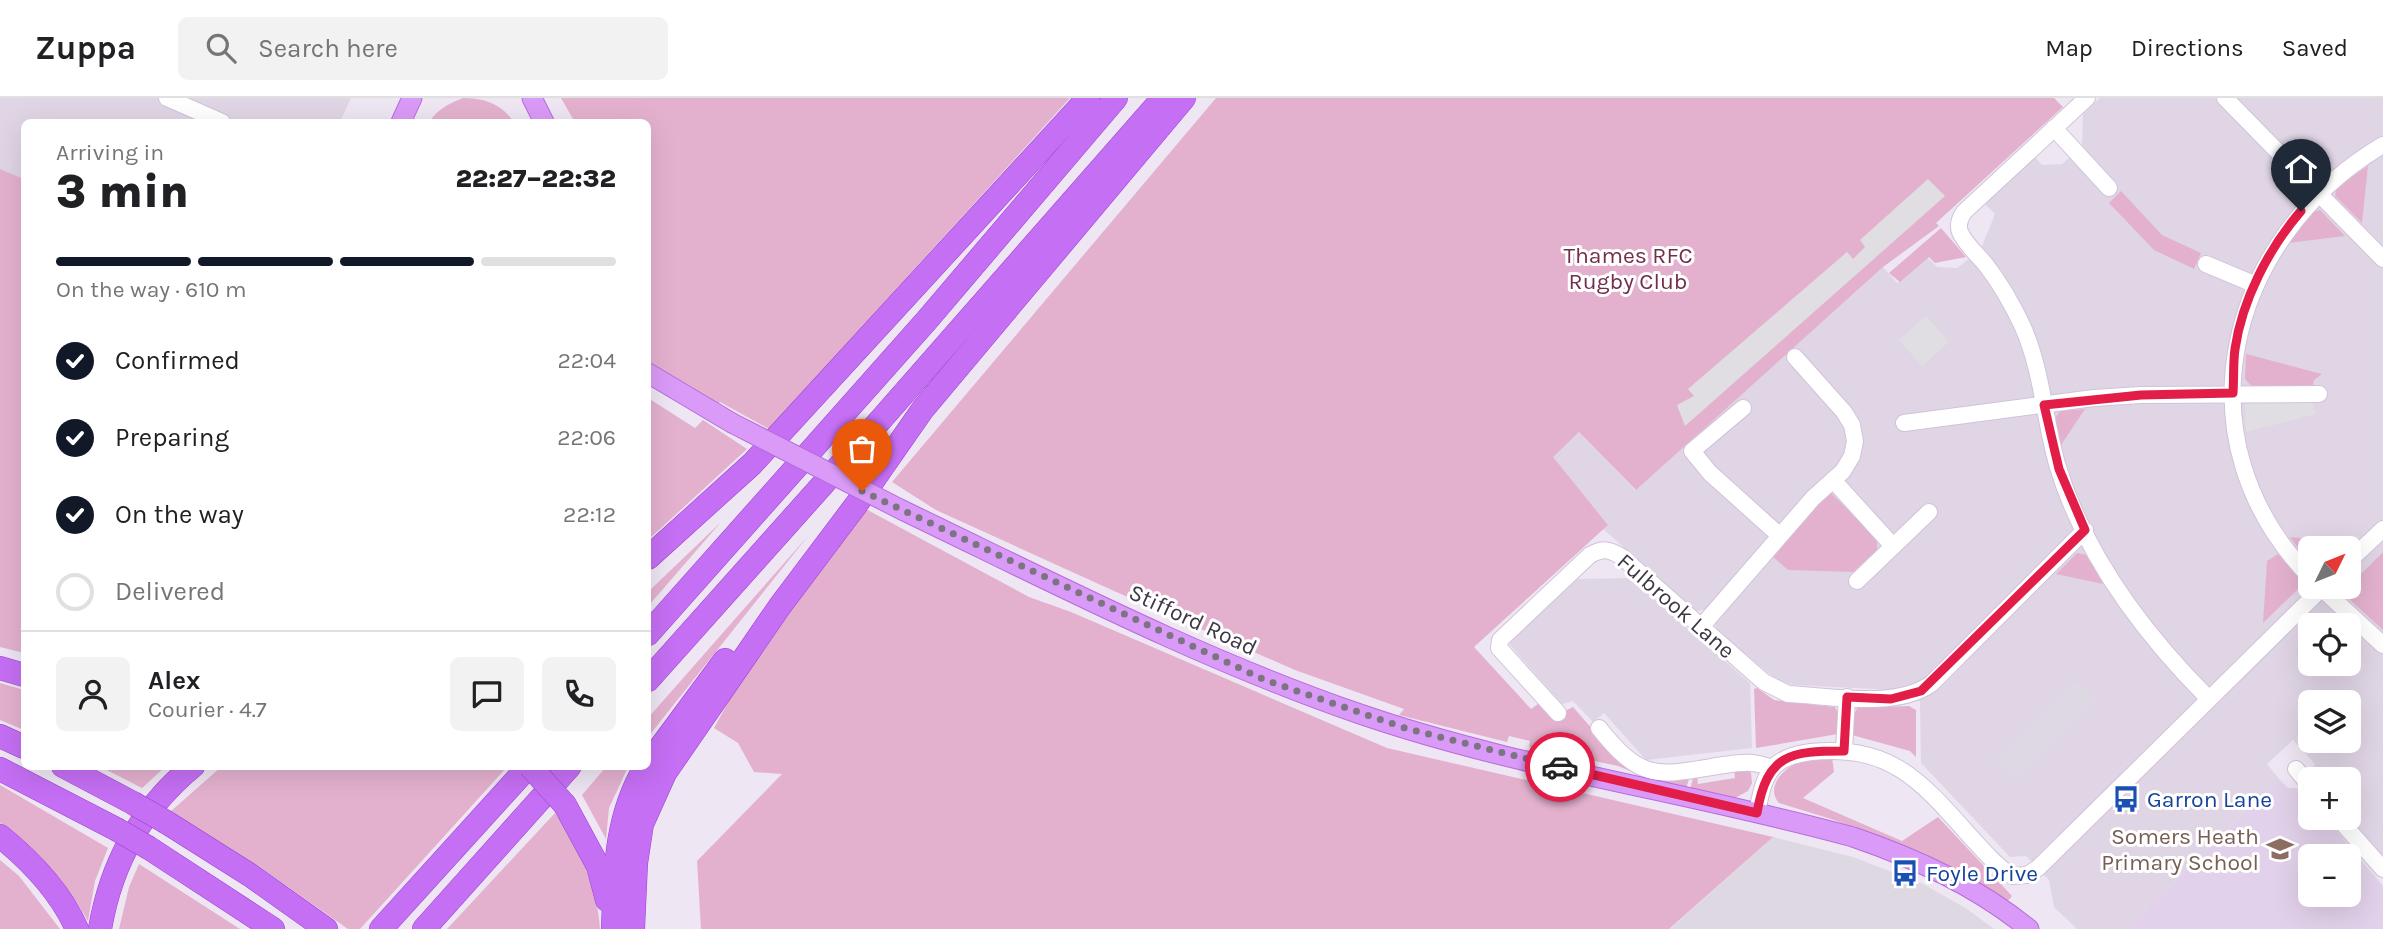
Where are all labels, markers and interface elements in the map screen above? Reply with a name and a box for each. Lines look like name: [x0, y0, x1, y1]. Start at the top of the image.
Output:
search box: [178, 17, 668, 80]
text: Zuppa: [35, 29, 136, 67]
icon: search: [202, 29, 240, 67]
text: Search here: [258, 33, 398, 64]
text: Map: [2045, 34, 2093, 62]
text: Directions: [2131, 34, 2244, 62]
text: Saved: [2282, 34, 2348, 62]
text: Arriving in: [56, 139, 164, 166]
pin: [2271, 139, 2331, 211]
icon: home: [2282, 150, 2320, 188]
text: 22:27–22:32: [455, 163, 616, 194]
text: 3 min: [56, 165, 189, 219]
park label: Thames RFC Rugby Club: [1563, 242, 1693, 295]
text: On the way · 610 m: [56, 276, 246, 303]
icon: check: [56, 342, 94, 380]
text: Confirmed: [115, 345, 240, 376]
text: 22:04: [558, 347, 616, 374]
icon: check: [56, 419, 94, 457]
pin: [832, 419, 892, 491]
text: Preparing: [115, 422, 229, 453]
text: 22:06: [557, 424, 616, 451]
icon: bag: [843, 430, 881, 468]
icon: check: [56, 496, 94, 534]
text: On the way: [115, 499, 244, 530]
text: 22:12: [563, 501, 616, 528]
north arrow: [2298, 536, 2361, 598]
map controls: [2298, 536, 2361, 907]
street label: Fulbrook Lane: [1612, 548, 1740, 664]
text: Delivered: [115, 576, 225, 607]
street label: Stifford Road: [1125, 579, 1261, 661]
button: locate: [2298, 613, 2361, 676]
button: person: [56, 657, 130, 731]
button: chat: [450, 657, 524, 731]
button: phone: [542, 657, 616, 731]
text: Alex: [148, 665, 200, 696]
button: layers: [2298, 690, 2361, 753]
text: Courier · 4.7: [148, 696, 267, 723]
courier: [1525, 732, 1595, 802]
icon: car: [1541, 748, 1579, 786]
button: +: [2298, 767, 2361, 830]
bus stop icon: Garron Lane: [2111, 784, 2141, 814]
place label: Garron Lane: [2147, 786, 2272, 813]
place label: Somers Heath Primary School: [2101, 823, 2259, 876]
school or university icon: Somers Heath Primary School: [2265, 834, 2295, 864]
button: −: [2298, 844, 2361, 907]
bus stop icon: Foyle Drive: [1890, 858, 1920, 888]
place label: Foyle Drive: [1926, 860, 2038, 887]

